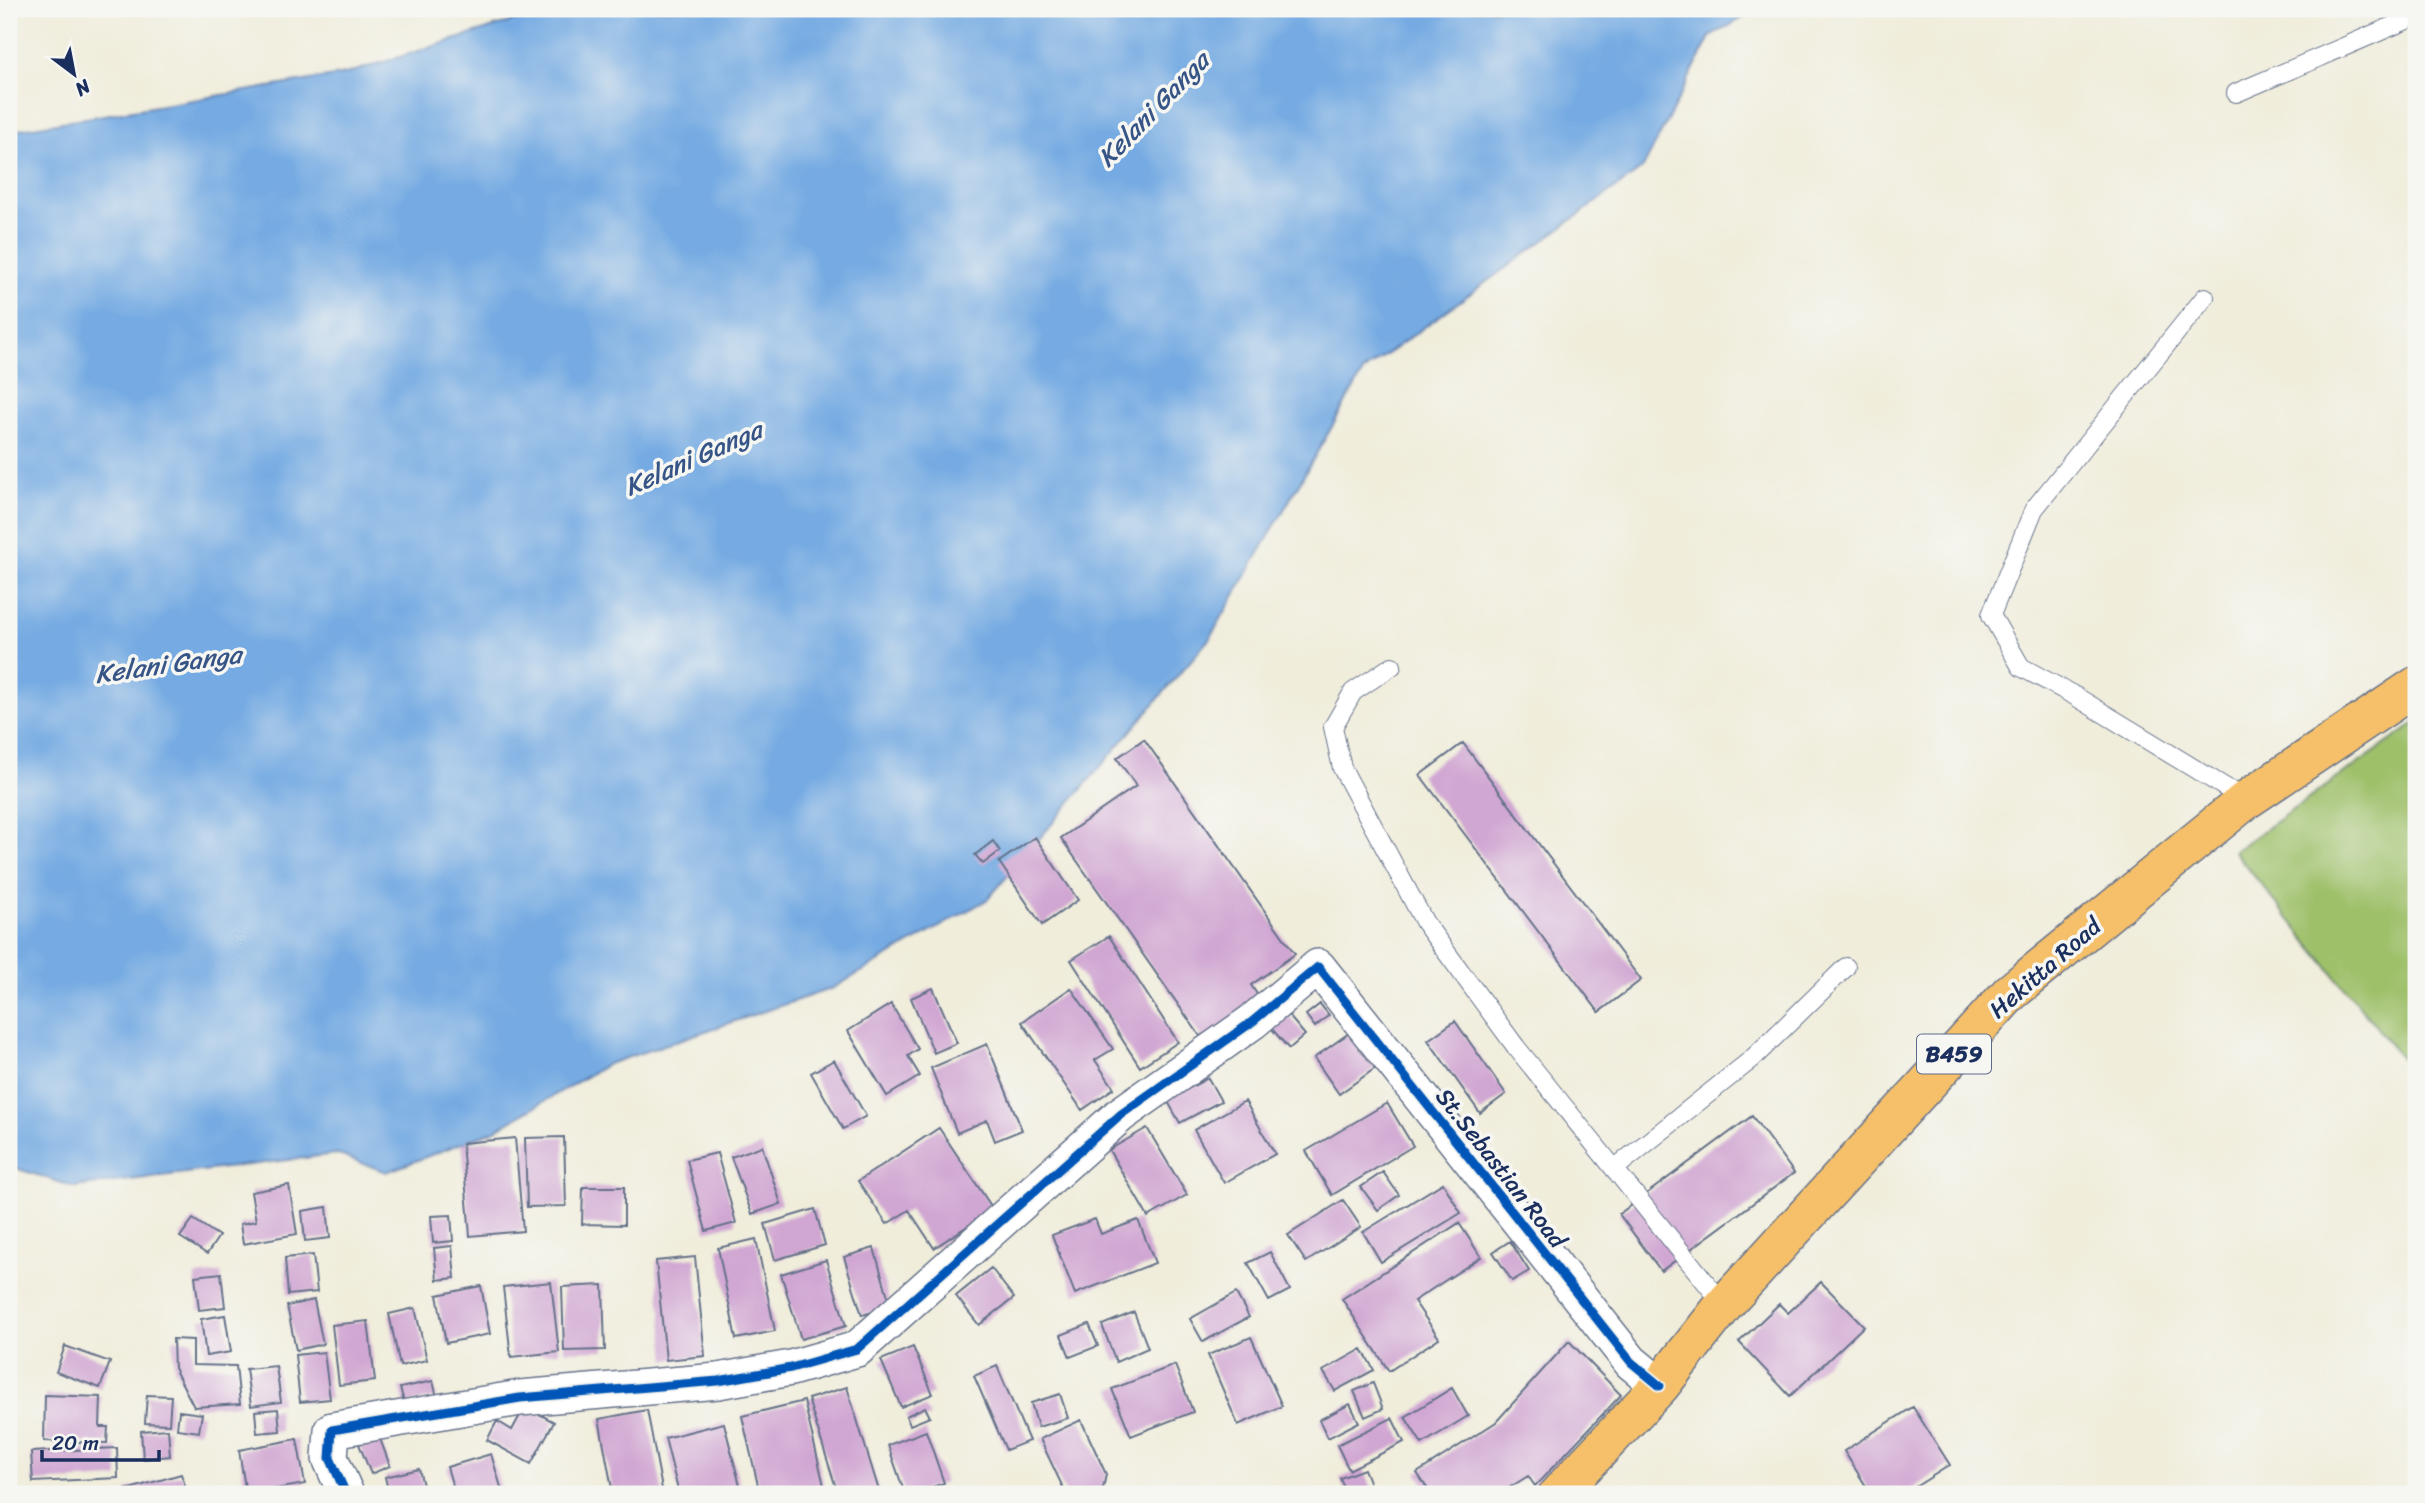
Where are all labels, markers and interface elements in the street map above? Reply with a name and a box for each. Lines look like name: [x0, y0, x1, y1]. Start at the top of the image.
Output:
north arrow: [38, 38, 108, 108]
water label: Kelani Ganga: [1085, 38, 1223, 178]
text: N: [68, 70, 98, 106]
water label: Kelani Ganga: [616, 406, 772, 509]
water label: Kelani Ganga: [92, 631, 247, 697]
street label: Hekitta Road: [1979, 905, 2113, 1029]
road number: B459: [1917, 1035, 1991, 1074]
street label: St.Sebastian Road: [1425, 1078, 1578, 1259]
scale bar: [42, 1419, 159, 1463]
text: 20 m: [52, 1424, 99, 1462]

